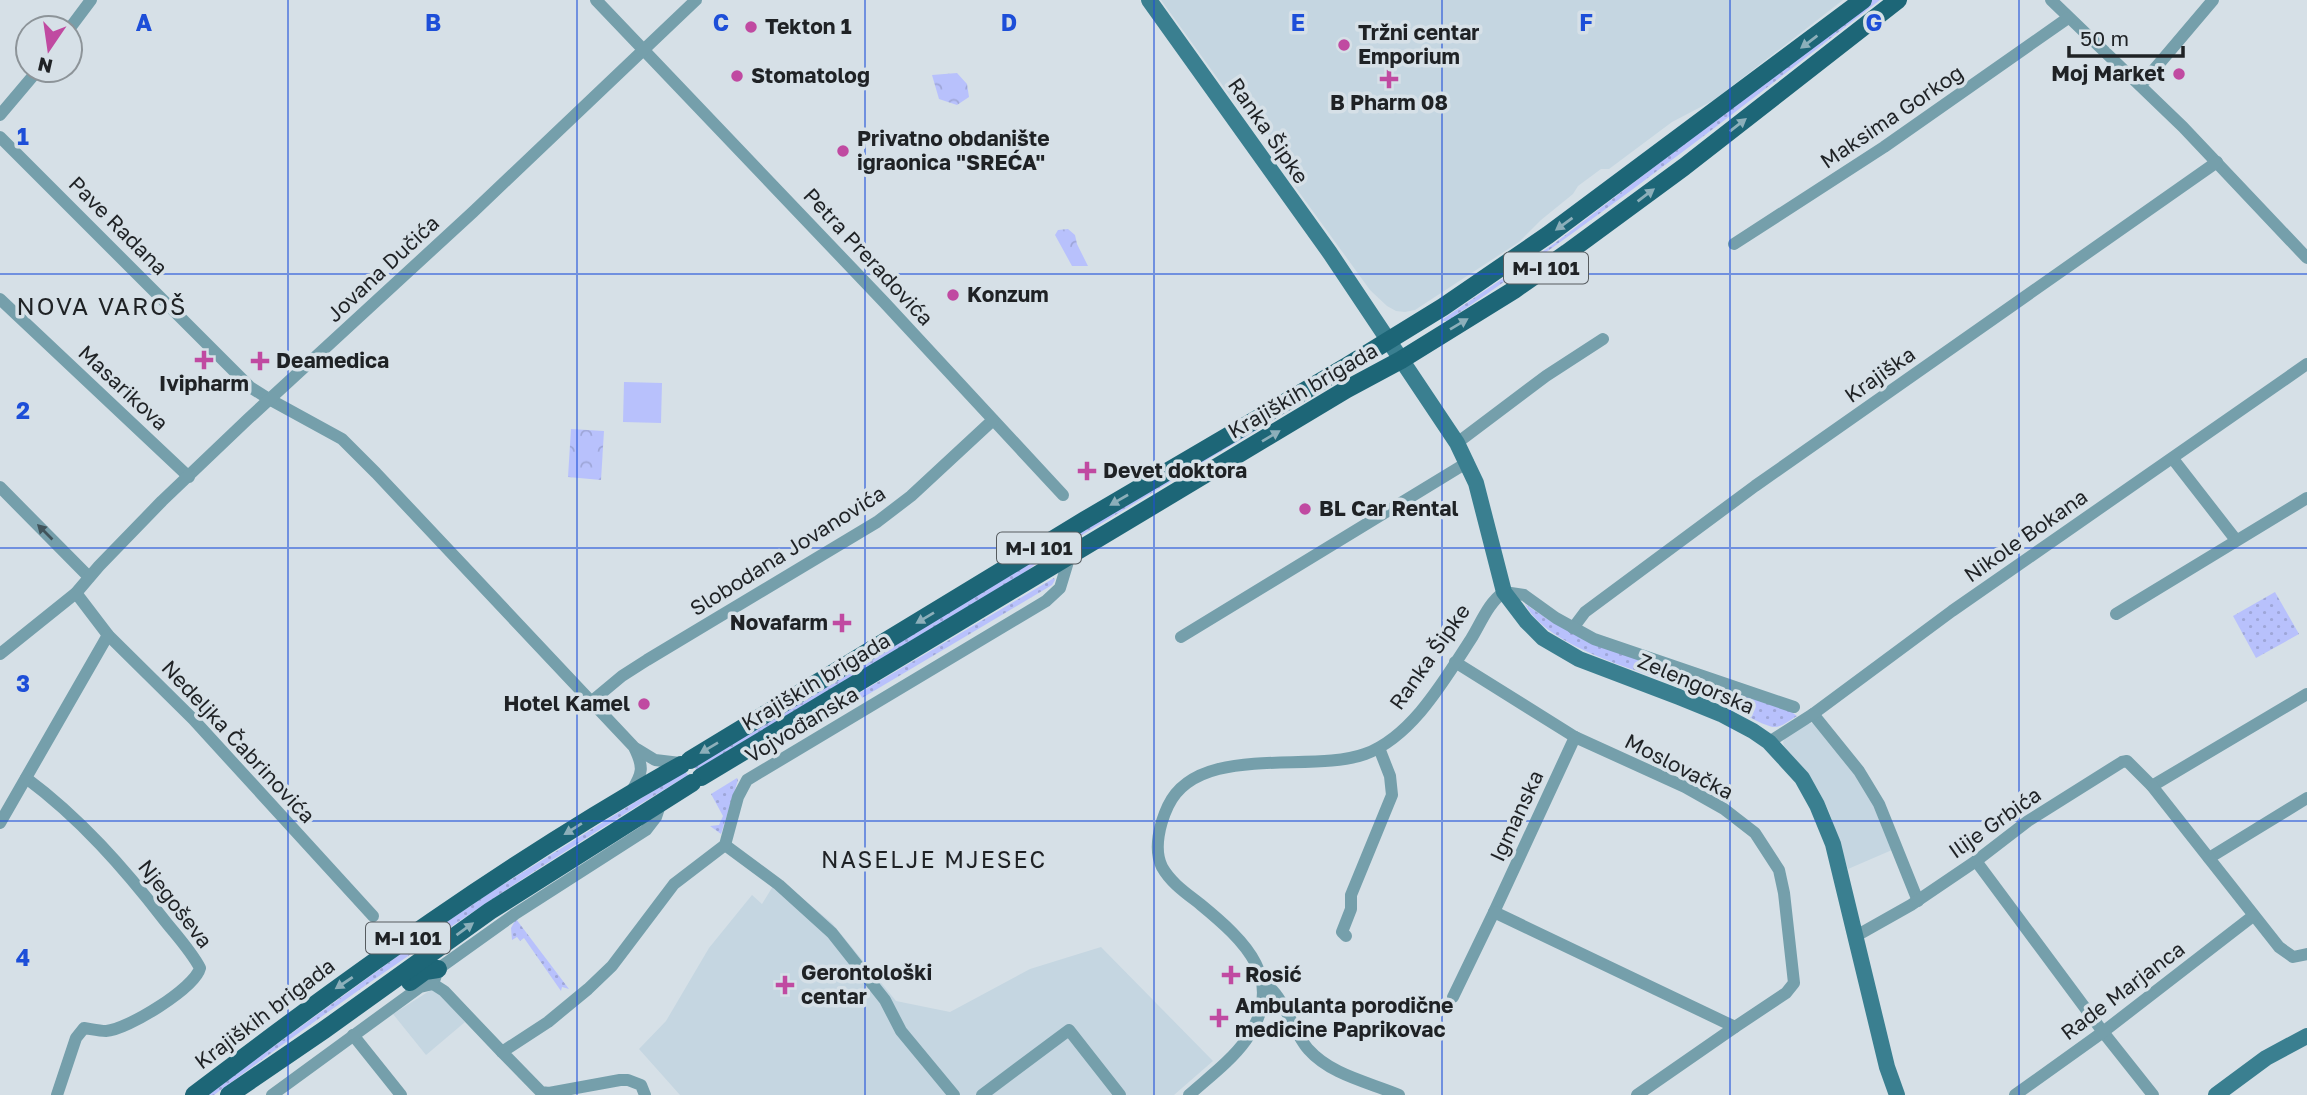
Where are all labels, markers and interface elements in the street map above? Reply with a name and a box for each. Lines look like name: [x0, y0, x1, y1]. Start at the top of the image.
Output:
text: A: [136, 8, 153, 36]
text: B: [425, 8, 441, 36]
text: C: [713, 8, 729, 36]
text: D: [1001, 8, 1017, 36]
text: E: [1291, 8, 1305, 36]
text: F: [1579, 8, 1593, 36]
text: G: [1866, 8, 1882, 36]
place label: Tekton 1: [765, 13, 852, 39]
north arrow: [14, 14, 84, 84]
scale bar: [2069, 14, 2183, 58]
marker: Tekton 1: [743, 19, 759, 35]
place label: Tržni centar Emporium: [1358, 19, 1480, 69]
text: 50 m: [2080, 25, 2129, 51]
one-way arrow: [1800, 35, 1818, 49]
marker: Tržni centar Emporium: [1336, 37, 1352, 53]
text: N: [35, 53, 55, 79]
street label: Maksima Gorkog: [1815, 59, 1968, 174]
place label: Moj Market: [2051, 60, 2165, 86]
place label: Stomatolog: [751, 62, 870, 88]
marker: Moj Market: [2171, 66, 2187, 82]
marker: Stomatolog: [729, 68, 745, 84]
marker: B Pharm 08: [1381, 71, 1397, 87]
street label: Ranka Šipke: [1223, 72, 1315, 188]
place label: B Pharm 08: [1330, 89, 1448, 115]
one-way arrow: [1728, 118, 1746, 133]
text: 1: [17, 122, 29, 150]
place label: Privatno obdanište igraonica "SREĆA": [857, 125, 1050, 175]
marker: Privatno obdanište igraonica "SREĆA": [835, 143, 851, 159]
street label: Pave Radana: [64, 170, 174, 280]
street label: Petra Preradovića: [798, 182, 939, 331]
one-way arrow: [1637, 188, 1656, 202]
street label: Jovana Dučića: [321, 209, 444, 327]
one-way arrow: [1555, 217, 1573, 231]
road number: M-I 101: [1504, 252, 1588, 284]
place label: Konzum: [967, 281, 1049, 307]
marker: Konzum: [945, 287, 961, 303]
district label: NOVA VAROŠ: [17, 291, 187, 320]
one-way arrow: [1449, 317, 1468, 330]
street label: Krajiških brigada: [1223, 337, 1382, 444]
street label: Masarikova: [73, 339, 174, 435]
street label: Krajiška: [1839, 341, 1920, 408]
place label: Deamedica: [276, 347, 389, 373]
marker: Deamedica: [250, 351, 270, 371]
marker: Ivipharm: [196, 352, 212, 368]
place label: Ivipharm: [159, 370, 249, 396]
text: 2: [16, 396, 30, 424]
one-way arrow: [1261, 430, 1280, 443]
place label: Devet doktora: [1103, 457, 1247, 483]
marker: Devet doktora: [1077, 461, 1097, 481]
street label: Slobodana Jovanovića: [685, 479, 890, 621]
street label: Nikole Bokana: [1959, 483, 2092, 587]
one-way arrow: [1110, 494, 1129, 506]
place label: BL Car Rental: [1319, 495, 1459, 521]
marker: BL Car Rental: [1297, 501, 1313, 517]
one-way arrow: [37, 524, 53, 541]
road number: M-I 101: [997, 533, 1081, 564]
street label: Ranka Šipke: [1383, 598, 1475, 714]
place label: Novafarm: [730, 609, 828, 635]
one-way arrow: [915, 611, 934, 624]
marker: Novafarm: [834, 615, 850, 631]
street label: Krajiških brigada: [736, 627, 894, 736]
street label: Zelengorska: [1634, 647, 1759, 719]
street label: Nedeljka Čabrinovića: [157, 655, 321, 828]
text: 3: [16, 669, 30, 697]
street label: Vojvođanska: [740, 680, 863, 768]
place label: Hotel Kamel: [503, 690, 630, 716]
marker: Hotel Kamel: [636, 696, 652, 712]
street label: Moslovačka: [1621, 728, 1738, 805]
one-way arrow: [700, 742, 719, 755]
street label: Igmanska: [1484, 766, 1548, 865]
street label: Ilije Grbića: [1943, 781, 2046, 863]
one-way arrow: [563, 823, 583, 836]
district label: NASELJE MJESEC: [821, 845, 1047, 873]
street label: Njegoševa: [133, 854, 218, 953]
road number: M-I 101: [366, 922, 450, 954]
one-way arrow: [456, 922, 474, 936]
street label: Rade Marjanca: [2055, 935, 2189, 1045]
text: 4: [16, 943, 30, 971]
street label: Krajiških brigada: [189, 952, 340, 1074]
place label: Gerontološki centar: [801, 959, 932, 1009]
place label: Rosić: [1245, 961, 1301, 987]
marker: Rosić: [1223, 967, 1239, 983]
marker: Gerontološki centar: [775, 975, 795, 995]
one-way arrow: [334, 976, 353, 989]
place label: Ambulanta porodične medicine Paprikovac: [1235, 992, 1453, 1042]
marker: Ambulanta porodične medicine Paprikovac: [1209, 1008, 1229, 1028]

